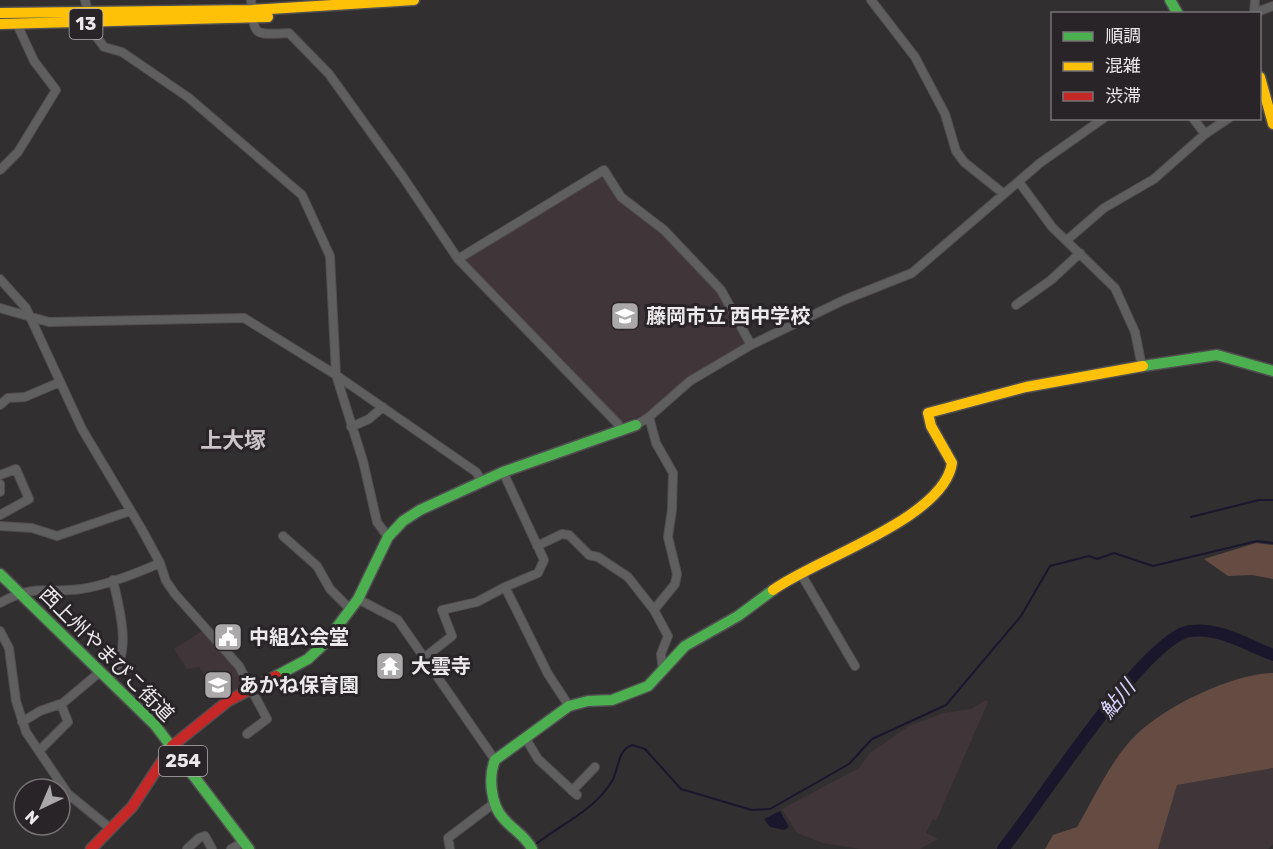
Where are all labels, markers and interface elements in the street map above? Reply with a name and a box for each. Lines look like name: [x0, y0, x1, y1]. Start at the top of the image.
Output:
road number: 13: [70, 9, 103, 39]
legend: [1051, 12, 1261, 120]
text: 順調: [1105, 25, 1141, 47]
text: 混雑: [1105, 55, 1141, 77]
text: 渋滞: [1105, 85, 1141, 107]
school or university icon: 藤岡市立 西中学校: [609, 300, 641, 332]
place label: 藤岡市立 西中学校: [646, 304, 810, 328]
district label: 上大塚: [200, 427, 266, 454]
street label: 西上州やまびこ街道: [35, 582, 179, 726]
public building icon: 中組公会堂: [212, 621, 244, 653]
place label: 中組公会堂: [249, 625, 349, 649]
temple icon: 大雲寺: [374, 650, 406, 682]
place label: 大雲寺: [411, 654, 471, 678]
school or university icon: あかね保育園: [202, 669, 234, 701]
place label: あかね保育園: [239, 673, 359, 697]
water label: 鮎川: [1094, 673, 1141, 723]
road number: 254: [159, 746, 207, 776]
north arrow: [12, 777, 72, 837]
text: N: [21, 807, 43, 828]

